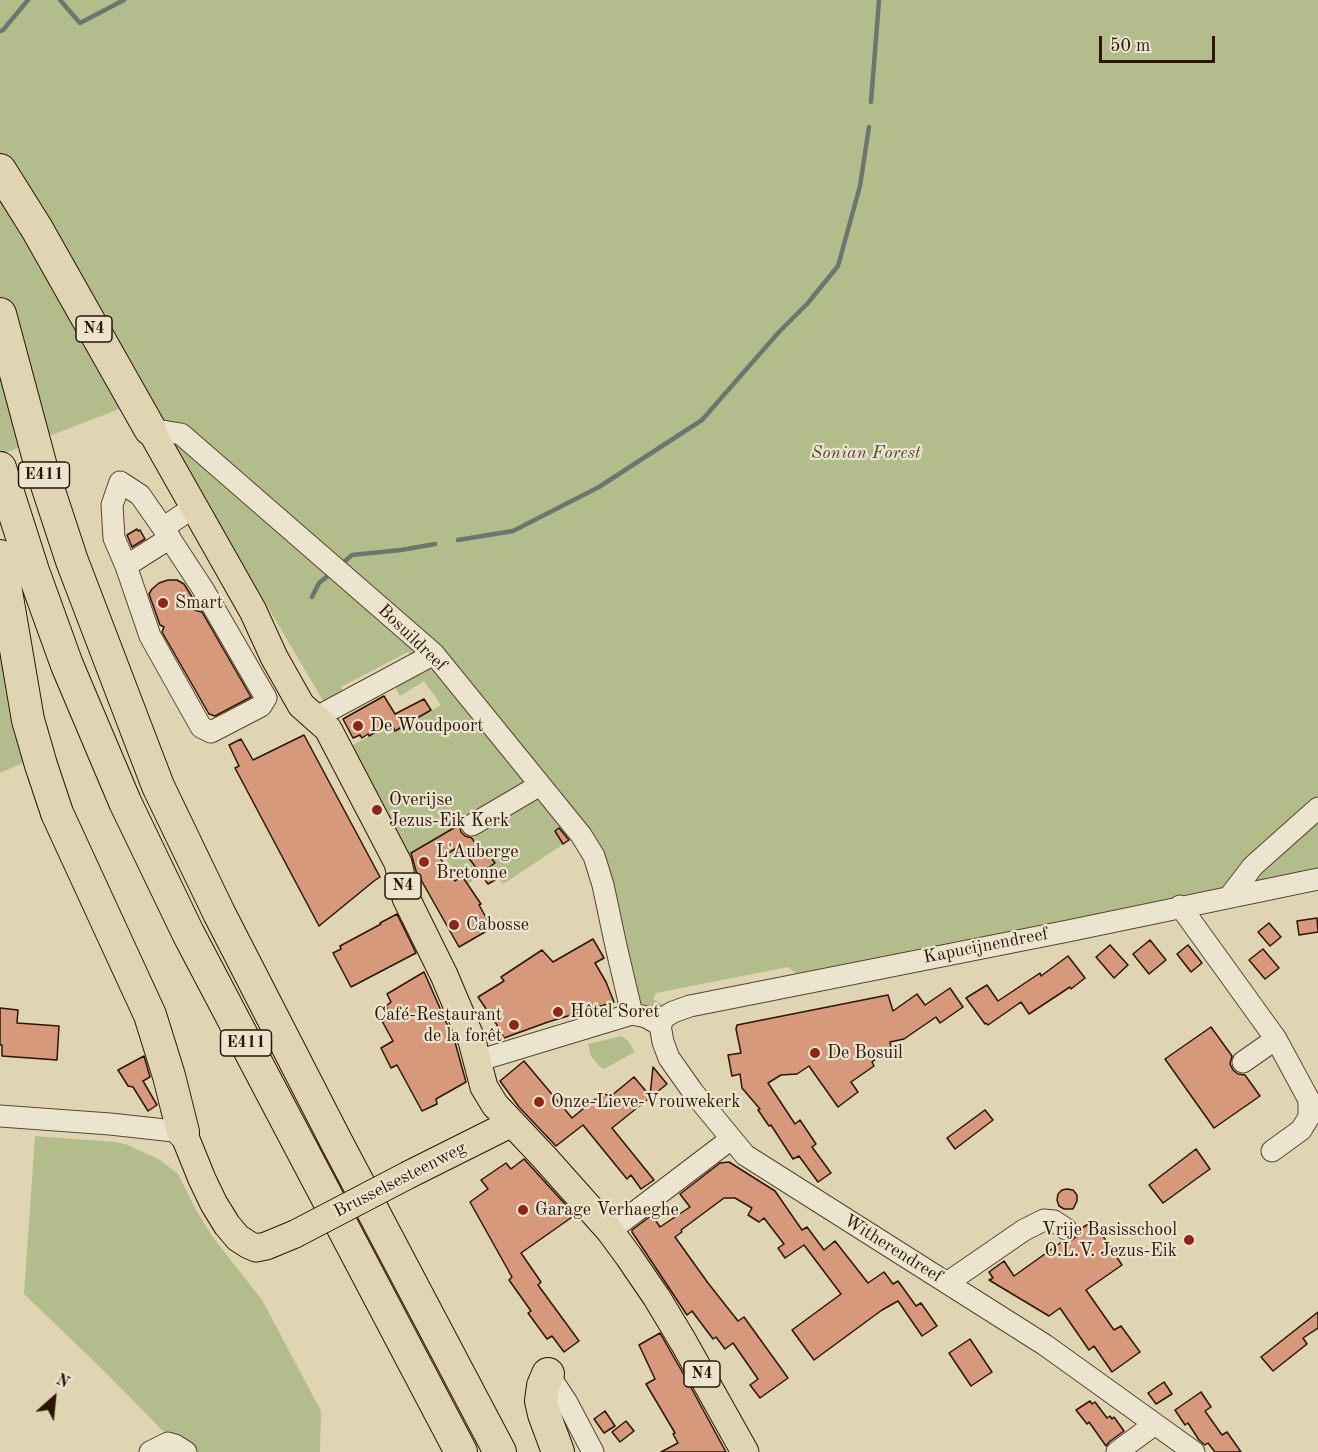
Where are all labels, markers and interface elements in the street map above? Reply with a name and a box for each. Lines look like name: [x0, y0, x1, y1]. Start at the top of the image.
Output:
scale bar: [1102, 24, 1218, 62]
text: 50 m: [1110, 37, 1150, 55]
road number: N4: [76, 316, 112, 342]
park label: Sonian Forest: [811, 442, 921, 464]
road number: E411: [18, 462, 70, 488]
place label: Smart: [175, 592, 223, 614]
marker: Smart: [156, 596, 170, 610]
street label: Bosuildreef: [373, 600, 451, 676]
place label: De Woudpoort: [370, 715, 484, 737]
marker: De Woudpoort: [351, 719, 365, 733]
place label: Overijse Jezus-Eik Kerk: [389, 789, 509, 832]
marker: Overijse Jezus-Eik Kerk: [370, 803, 384, 817]
place label: L'Auberge Bretonne: [436, 841, 519, 884]
marker: L'Auberge Bretonne: [417, 855, 431, 869]
road number: N4: [385, 873, 421, 899]
place label: Cabosse: [466, 914, 529, 936]
marker: Cabosse: [447, 918, 461, 932]
street label: Kapucijnendreef: [922, 923, 1050, 969]
place label: Hôtel Soret: [570, 1001, 660, 1023]
place label: Café-Restaurant de la forêt: [374, 1004, 502, 1046]
marker: Hôtel Soret: [551, 1005, 565, 1019]
marker: Café-Restaurant de la forêt: [507, 1018, 521, 1032]
road number: E411: [220, 1030, 272, 1056]
place label: De Bosuil: [827, 1042, 903, 1064]
marker: De Bosuil: [808, 1046, 822, 1060]
place label: Onze-Lieve-Vrouwekerk: [551, 1091, 741, 1113]
marker: Onze-Lieve-Vrouwekerk: [532, 1095, 546, 1109]
street label: Brusselsesteenweg: [330, 1137, 470, 1223]
place label: Garage Verhaeghe: [535, 1199, 679, 1221]
marker: Garage Verhaeghe: [516, 1203, 530, 1217]
street label: Witherendreef: [840, 1210, 946, 1288]
place label: Vrije Basisschool O.L.V. Jezus-Eik: [1042, 1219, 1177, 1262]
marker: Vrije Basisschool O.L.V. Jezus-Eik: [1182, 1233, 1196, 1247]
road number: N4: [684, 1361, 720, 1387]
north arrow: [24, 1368, 84, 1428]
text: N: [53, 1372, 71, 1392]

